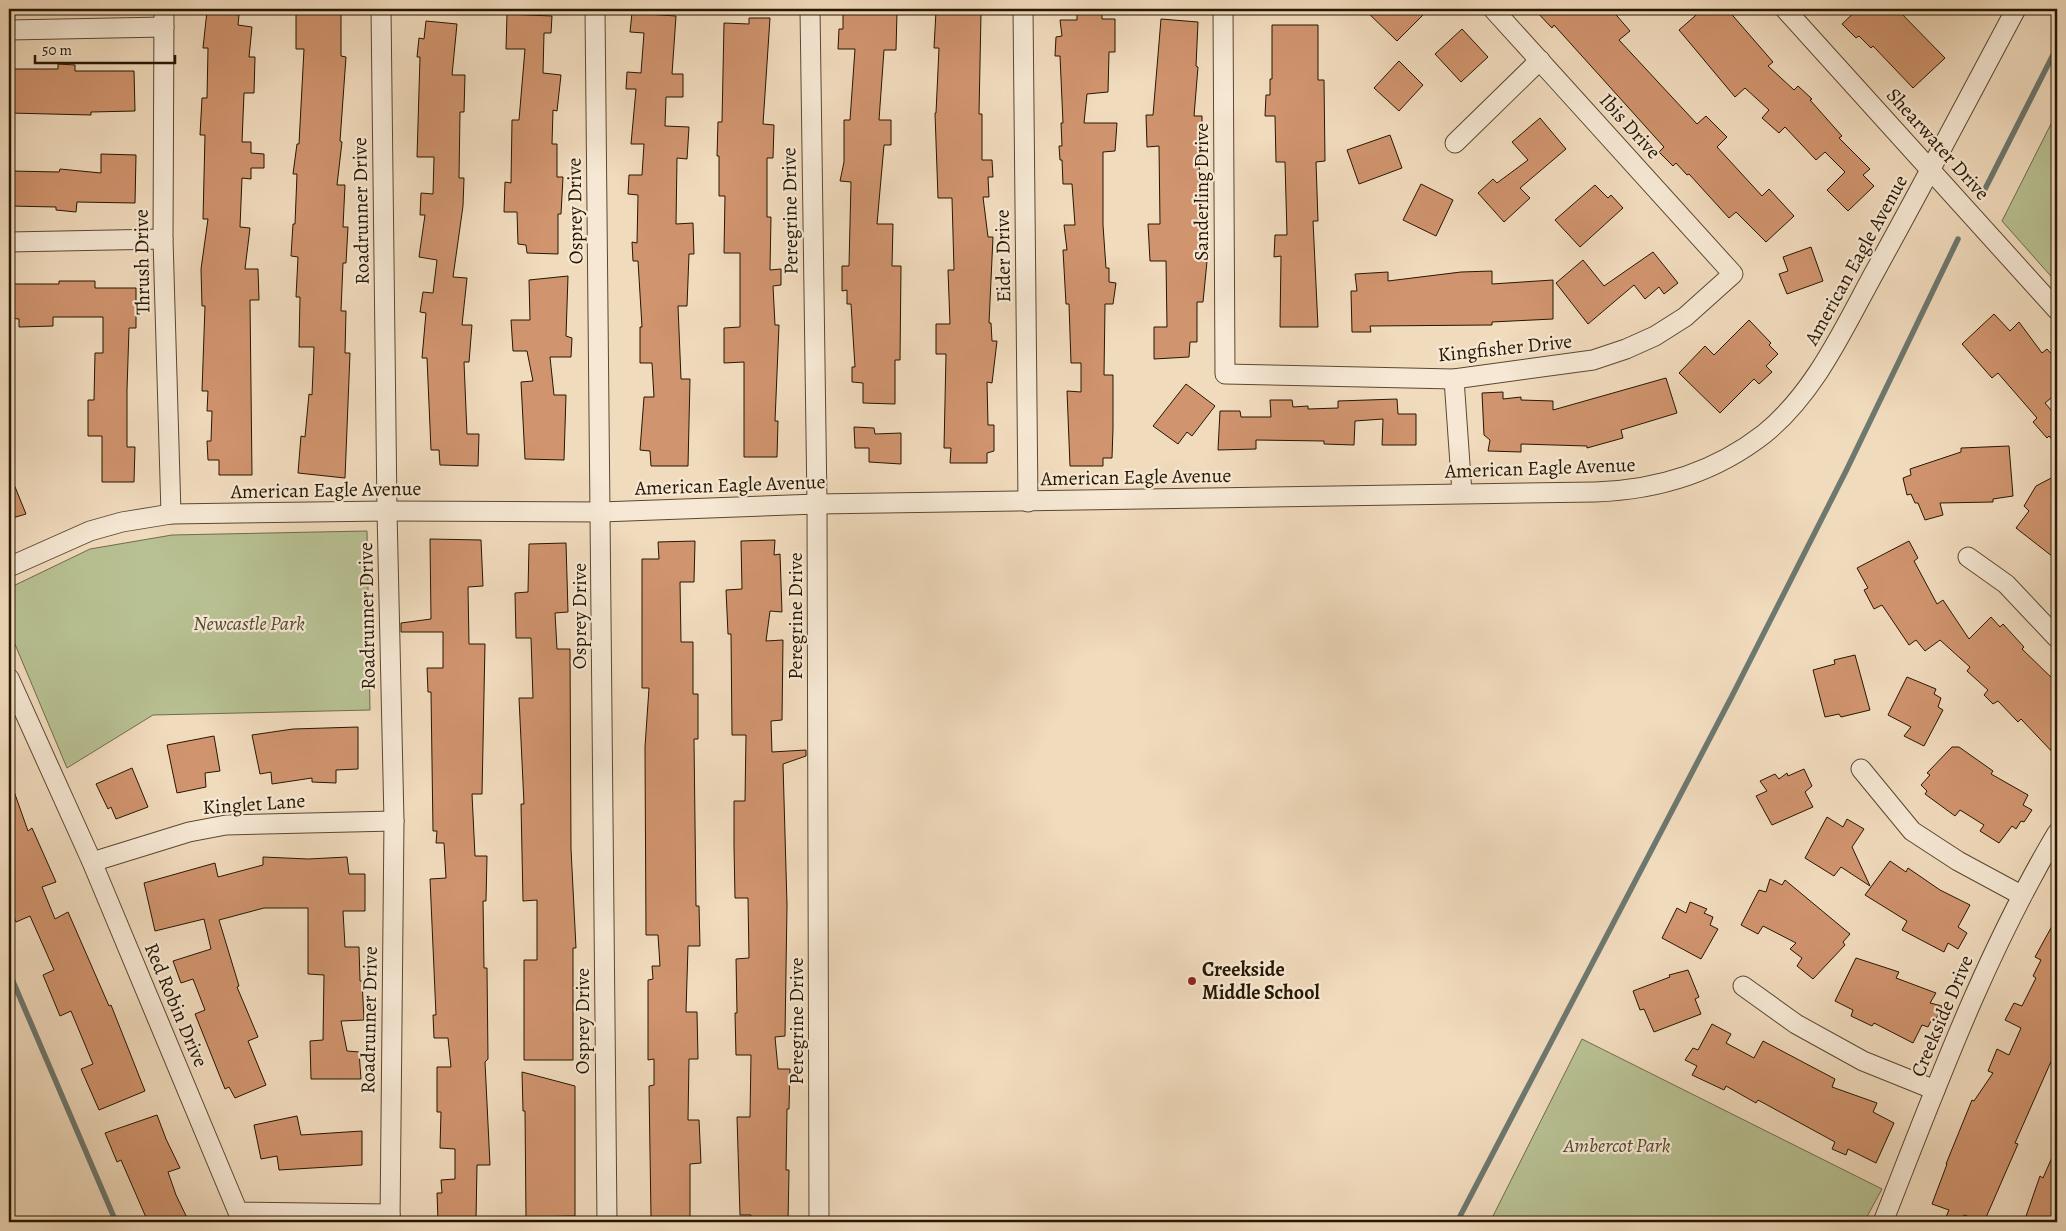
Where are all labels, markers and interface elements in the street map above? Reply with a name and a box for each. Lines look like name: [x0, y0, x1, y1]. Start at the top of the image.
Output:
scale bar: [35, 32, 175, 64]
text: 50 m: [42, 40, 72, 60]
street label: Shearwater Drive: [1880, 82, 1996, 206]
street label: Ibis Drive: [1593, 87, 1667, 165]
street label: Sanderling Drive: [1188, 123, 1215, 261]
street label: Roadrunner Drive: [346, 137, 376, 285]
street label: Peregrine Drive: [775, 147, 805, 275]
street label: Osprey Drive: [561, 157, 589, 265]
street label: American Eagle Avenue: [1797, 170, 1914, 351]
street label: Thrush Drive: [128, 209, 156, 315]
street label: Eider Drive: [989, 209, 1017, 303]
street label: Kingfisher Drive: [1436, 328, 1574, 368]
street label: American Eagle Avenue: [1443, 451, 1636, 485]
street label: American Eagle Avenue: [1039, 462, 1232, 492]
street label: American Eagle Avenue: [633, 468, 826, 502]
street label: American Eagle Avenue: [229, 475, 422, 505]
street label: Roadrunner Drive: [352, 542, 382, 690]
street label: Peregrine Drive: [782, 552, 809, 680]
street label: Osprey Drive: [566, 563, 593, 669]
park label: Newcastle Park: [193, 610, 305, 637]
street label: Kinglet Lane: [202, 787, 306, 821]
street label: Red Robin Drive: [138, 939, 214, 1071]
street label: Roadrunner Drive: [354, 946, 384, 1094]
street label: Creekside Drive: [1904, 951, 1980, 1081]
place label: Creekside Middle School: [1202, 956, 1321, 1006]
street label: Peregrine Drive: [783, 957, 810, 1085]
street label: Osprey Drive: [569, 968, 596, 1074]
marker: Creekside Middle School: [1186, 975, 1198, 987]
park label: Ambercot Park: [1563, 1132, 1671, 1159]

